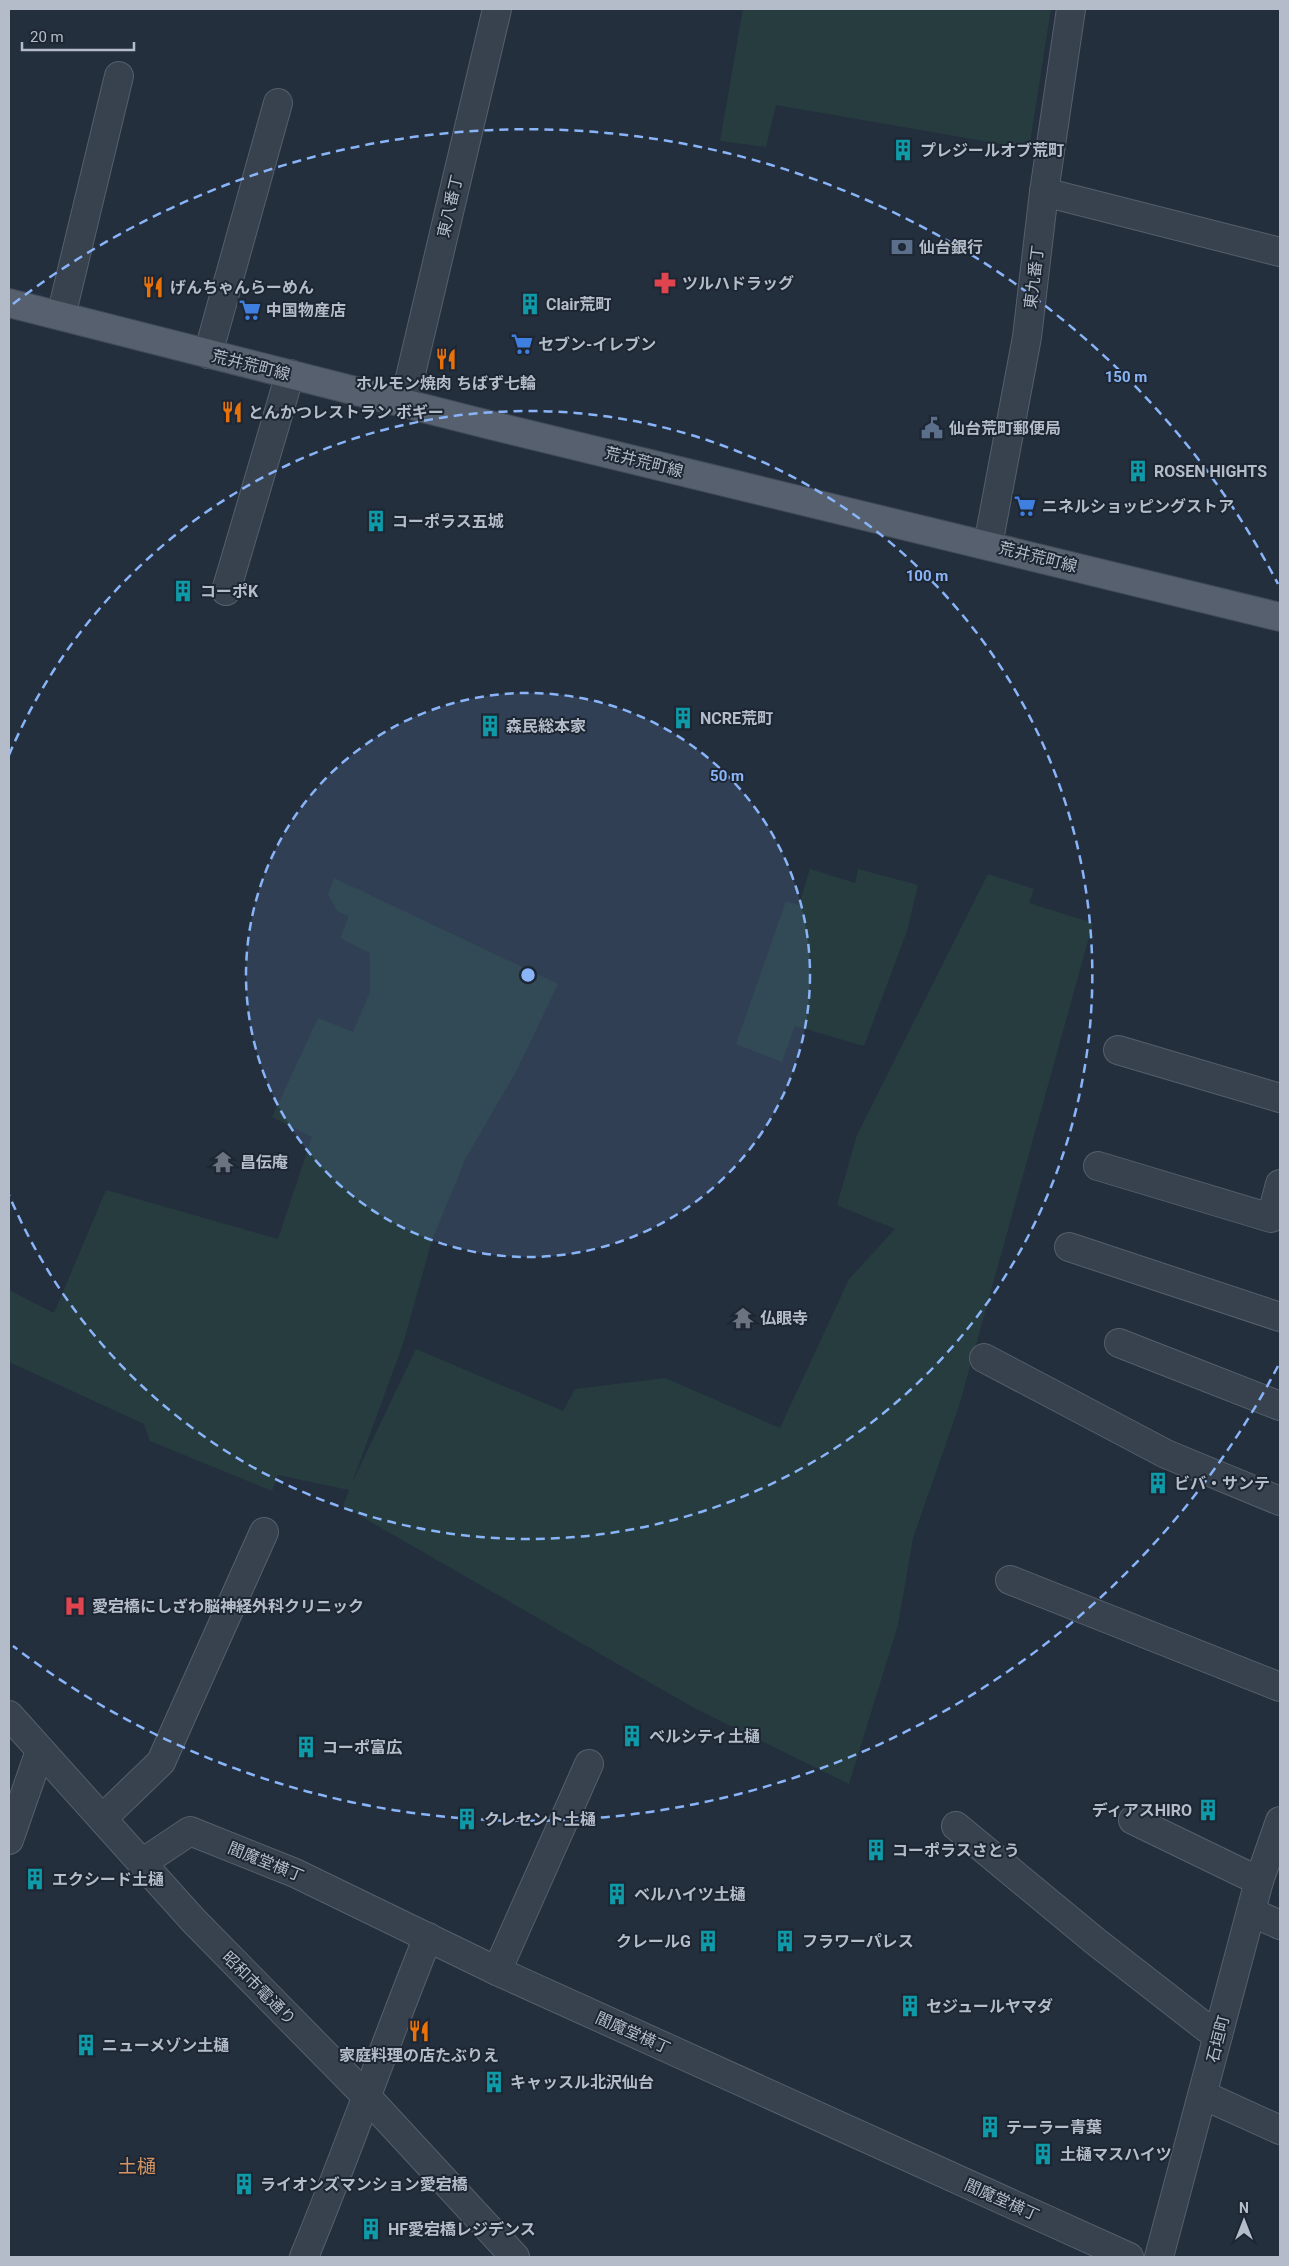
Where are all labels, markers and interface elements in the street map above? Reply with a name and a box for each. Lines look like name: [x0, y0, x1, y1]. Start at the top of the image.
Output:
scale bar: [22, 20, 135, 52]
text: 20 m: [30, 28, 64, 46]
building icon: プレジールオブ荒町: [890, 137, 916, 163]
place label: プレジールオブ荒町: [920, 141, 1064, 160]
street label: 東八番丁: [434, 173, 466, 239]
bank icon: 仙台銀行: [889, 234, 915, 260]
place label: 仙台銀行: [918, 238, 983, 257]
street label: 東九番丁: [1021, 244, 1047, 310]
pharmacy icon: ツルハドラッグ: [652, 270, 678, 296]
restaurant icon: げんちゃんらーめん: [140, 274, 166, 300]
place label: ツルハドラッグ: [682, 274, 794, 293]
place label: げんちゃんらーめん: [170, 278, 314, 297]
building icon: Clair荒町: [517, 291, 543, 317]
place label: Clair荒町: [546, 295, 611, 314]
supermarket icon: 中国物産店: [237, 297, 263, 323]
place label: 中国物産店: [266, 301, 346, 320]
supermarket icon: セブン-イレブン: [509, 331, 535, 357]
place label: セブン-イレブン: [538, 335, 656, 354]
street label: 荒井荒町線: [210, 346, 292, 384]
restaurant icon: ホルモン焼肉 ちばず七輪: [433, 346, 459, 372]
text: 150 m: [1105, 368, 1147, 386]
place label: ホルモン焼肉 ちばず七輪: [356, 374, 536, 393]
restaurant icon: とんかつレストラン ボギー: [219, 399, 245, 425]
place label: とんかつレストラン ボギー: [248, 403, 444, 422]
public building icon: 仙台荒町郵便局: [919, 415, 945, 441]
place label: 仙台荒町郵便局: [948, 419, 1061, 438]
street label: 荒井荒町線: [603, 443, 685, 481]
building icon: ROSEN HIGHTS: [1125, 458, 1151, 484]
place label: ROSEN HIGHTS: [1154, 462, 1267, 481]
supermarket icon: ニネルショッピングストア: [1012, 493, 1038, 519]
place label: ニネルショッピングストア: [1042, 497, 1234, 516]
building icon: コーポラス五城: [363, 508, 389, 534]
place label: コーポラス五城: [392, 512, 504, 531]
street label: 荒井荒町線: [997, 538, 1079, 576]
text: 100 m: [906, 567, 948, 585]
building icon: コーポK: [170, 578, 196, 604]
place label: コーポK: [200, 582, 259, 601]
building icon: NCRE荒町: [670, 705, 696, 731]
place label: NCRE荒町: [700, 709, 773, 728]
building icon: 森民総本家: [477, 713, 503, 739]
place label: 森民総本家: [506, 717, 586, 736]
text: 50 m: [710, 767, 744, 785]
centre of rings: [519, 966, 537, 984]
temple icon: 昌伝庵: [210, 1149, 236, 1175]
place label: 昌伝庵: [240, 1153, 288, 1172]
temple icon: 仏眼寺: [730, 1305, 756, 1331]
place label: 仏眼寺: [760, 1309, 808, 1328]
building icon: ビバ・サンテ: [1145, 1470, 1171, 1496]
place label: ビバ・サンテ: [1174, 1474, 1270, 1493]
hospital icon: 愛宕橋にしざわ脳神経外科クリニック: [62, 1593, 88, 1619]
place label: 愛宕橋にしざわ脳神経外科クリニック: [92, 1597, 364, 1616]
building icon: ベルシティ土樋: [619, 1723, 645, 1749]
place label: ベルシティ土樋: [649, 1727, 760, 1746]
building icon: コーポ富広: [293, 1734, 319, 1760]
place label: コーポ富広: [322, 1738, 403, 1757]
building icon: ディアスHIRO: [1195, 1797, 1221, 1823]
place label: ディアスHIRO: [1092, 1801, 1192, 1820]
building icon: クレセント土樋: [454, 1806, 480, 1832]
place label: クレセント土樋: [484, 1810, 596, 1829]
building icon: コーポラスさとう: [863, 1837, 889, 1863]
street label: 閻魔堂横丁: [225, 1838, 307, 1886]
place label: コーポラスさとう: [892, 1841, 1020, 1860]
building icon: エクシード土樋: [22, 1866, 48, 1892]
place label: エクシード土樋: [52, 1870, 164, 1889]
building icon: ベルハイツ土樋: [604, 1881, 630, 1907]
place label: ベルハイツ土樋: [634, 1885, 746, 1904]
building icon: クレールG: [695, 1928, 721, 1954]
building icon: フラワーパレス: [772, 1928, 798, 1954]
place label: クレールG: [616, 1932, 691, 1951]
place label: フラワーパレス: [802, 1932, 914, 1951]
street label: 昭和市電通り: [218, 1947, 300, 2029]
building icon: セジュールヤマダ: [897, 1993, 923, 2019]
place label: セジュールヤマダ: [926, 1997, 1053, 2016]
street label: 閻魔堂横丁: [593, 2008, 673, 2058]
street label: 石垣町: [1203, 2013, 1233, 2065]
restaurant icon: 家庭料理の店たぶりえ: [406, 2018, 432, 2044]
building icon: ニューメゾン土樋: [73, 2032, 99, 2058]
place label: ニューメゾン土樋: [102, 2036, 229, 2055]
place label: 家庭料理の店たぶりえ: [339, 2046, 499, 2065]
building icon: キャッスル北沢仙台: [481, 2069, 507, 2095]
place label: キャッスル北沢仙台: [510, 2073, 654, 2092]
building icon: テーラー青葉: [977, 2114, 1003, 2140]
place label: テーラー青葉: [1006, 2118, 1102, 2137]
building icon: 土樋マスハイツ: [1030, 2141, 1056, 2167]
place label: 土樋マスハイツ: [1060, 2145, 1172, 2164]
district label: 土樋: [118, 2155, 156, 2178]
building icon: ライオンズマンション愛宕橋: [231, 2171, 257, 2197]
place label: ライオンズマンション愛宕橋: [260, 2175, 468, 2194]
street label: 閻魔堂横丁: [962, 2175, 1042, 2225]
north arrow: [1219, 2196, 1269, 2246]
text: N: [1239, 2200, 1249, 2216]
building icon: HF愛宕橋レジデンス: [358, 2216, 384, 2242]
place label: HF愛宕橋レジデンス: [388, 2220, 536, 2239]

